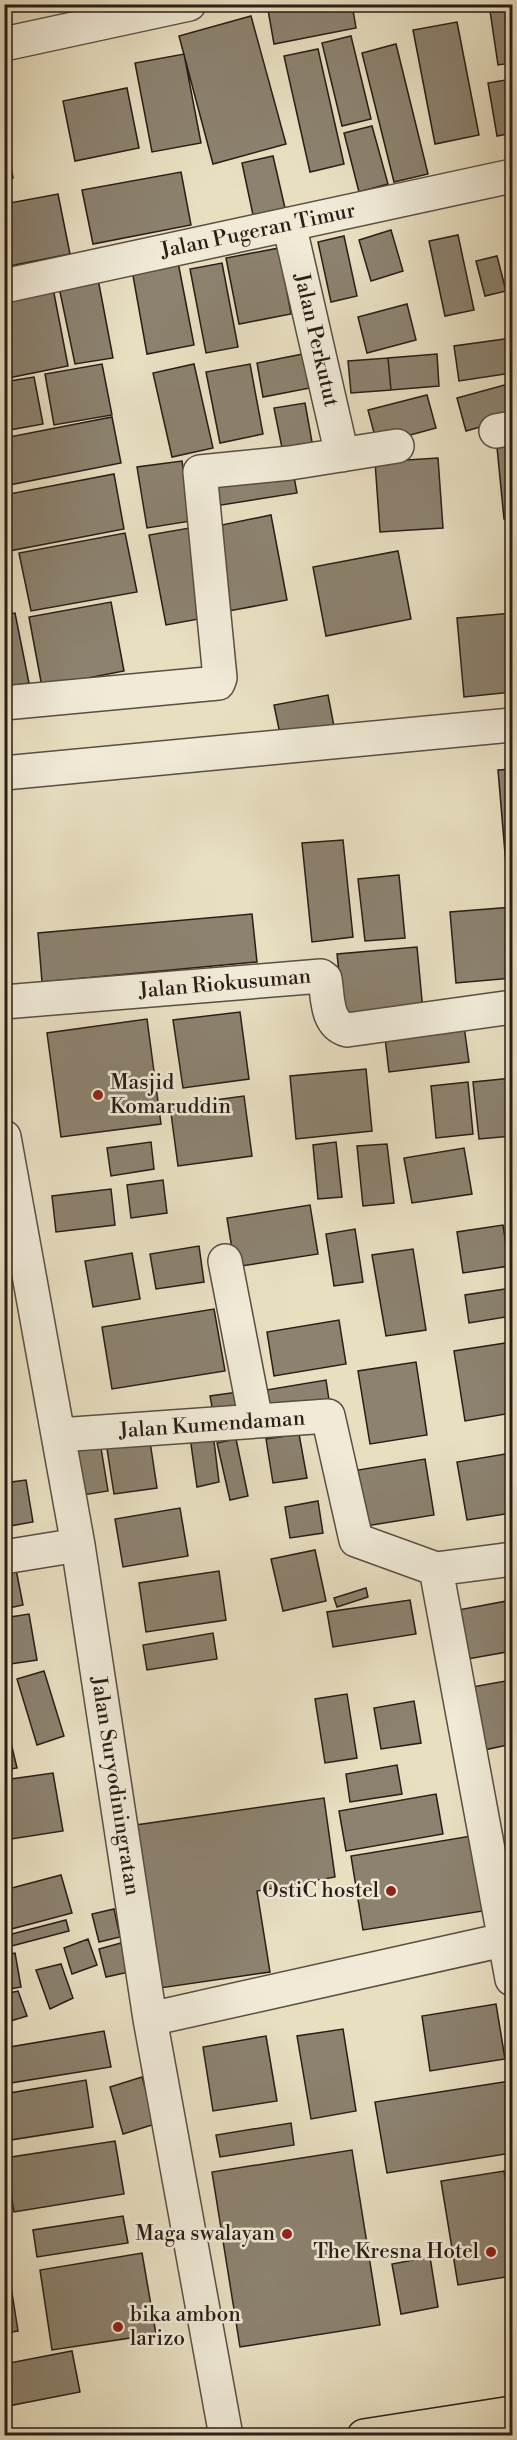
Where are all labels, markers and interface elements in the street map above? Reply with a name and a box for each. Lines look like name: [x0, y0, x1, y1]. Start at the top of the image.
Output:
street label: Jalan Pugeran Timur: [157, 198, 358, 265]
street label: Jalan Perkutut: [288, 270, 344, 410]
street label: Jalan Riokusuman: [137, 963, 313, 1005]
place label: Masjid Komaruddin: [110, 1070, 231, 1120]
marker: Masjid Komaruddin: [91, 1088, 105, 1102]
street label: Jalan Kumendaman: [117, 1405, 306, 1445]
street label: Jalan Suryodiningratan: [85, 1674, 145, 1898]
place label: OstiC hostel: [262, 1878, 379, 1904]
marker: OstiC hostel: [384, 1884, 398, 1898]
place label: Maga swalayan: [135, 2221, 275, 2247]
marker: Maga swalayan: [280, 2227, 294, 2241]
place label: The Kresna Hotel: [313, 2239, 479, 2265]
marker: The Kresna Hotel: [484, 2245, 498, 2259]
place label: bika ambon larizo: [130, 2302, 241, 2352]
marker: bika ambon larizo: [111, 2320, 125, 2334]

